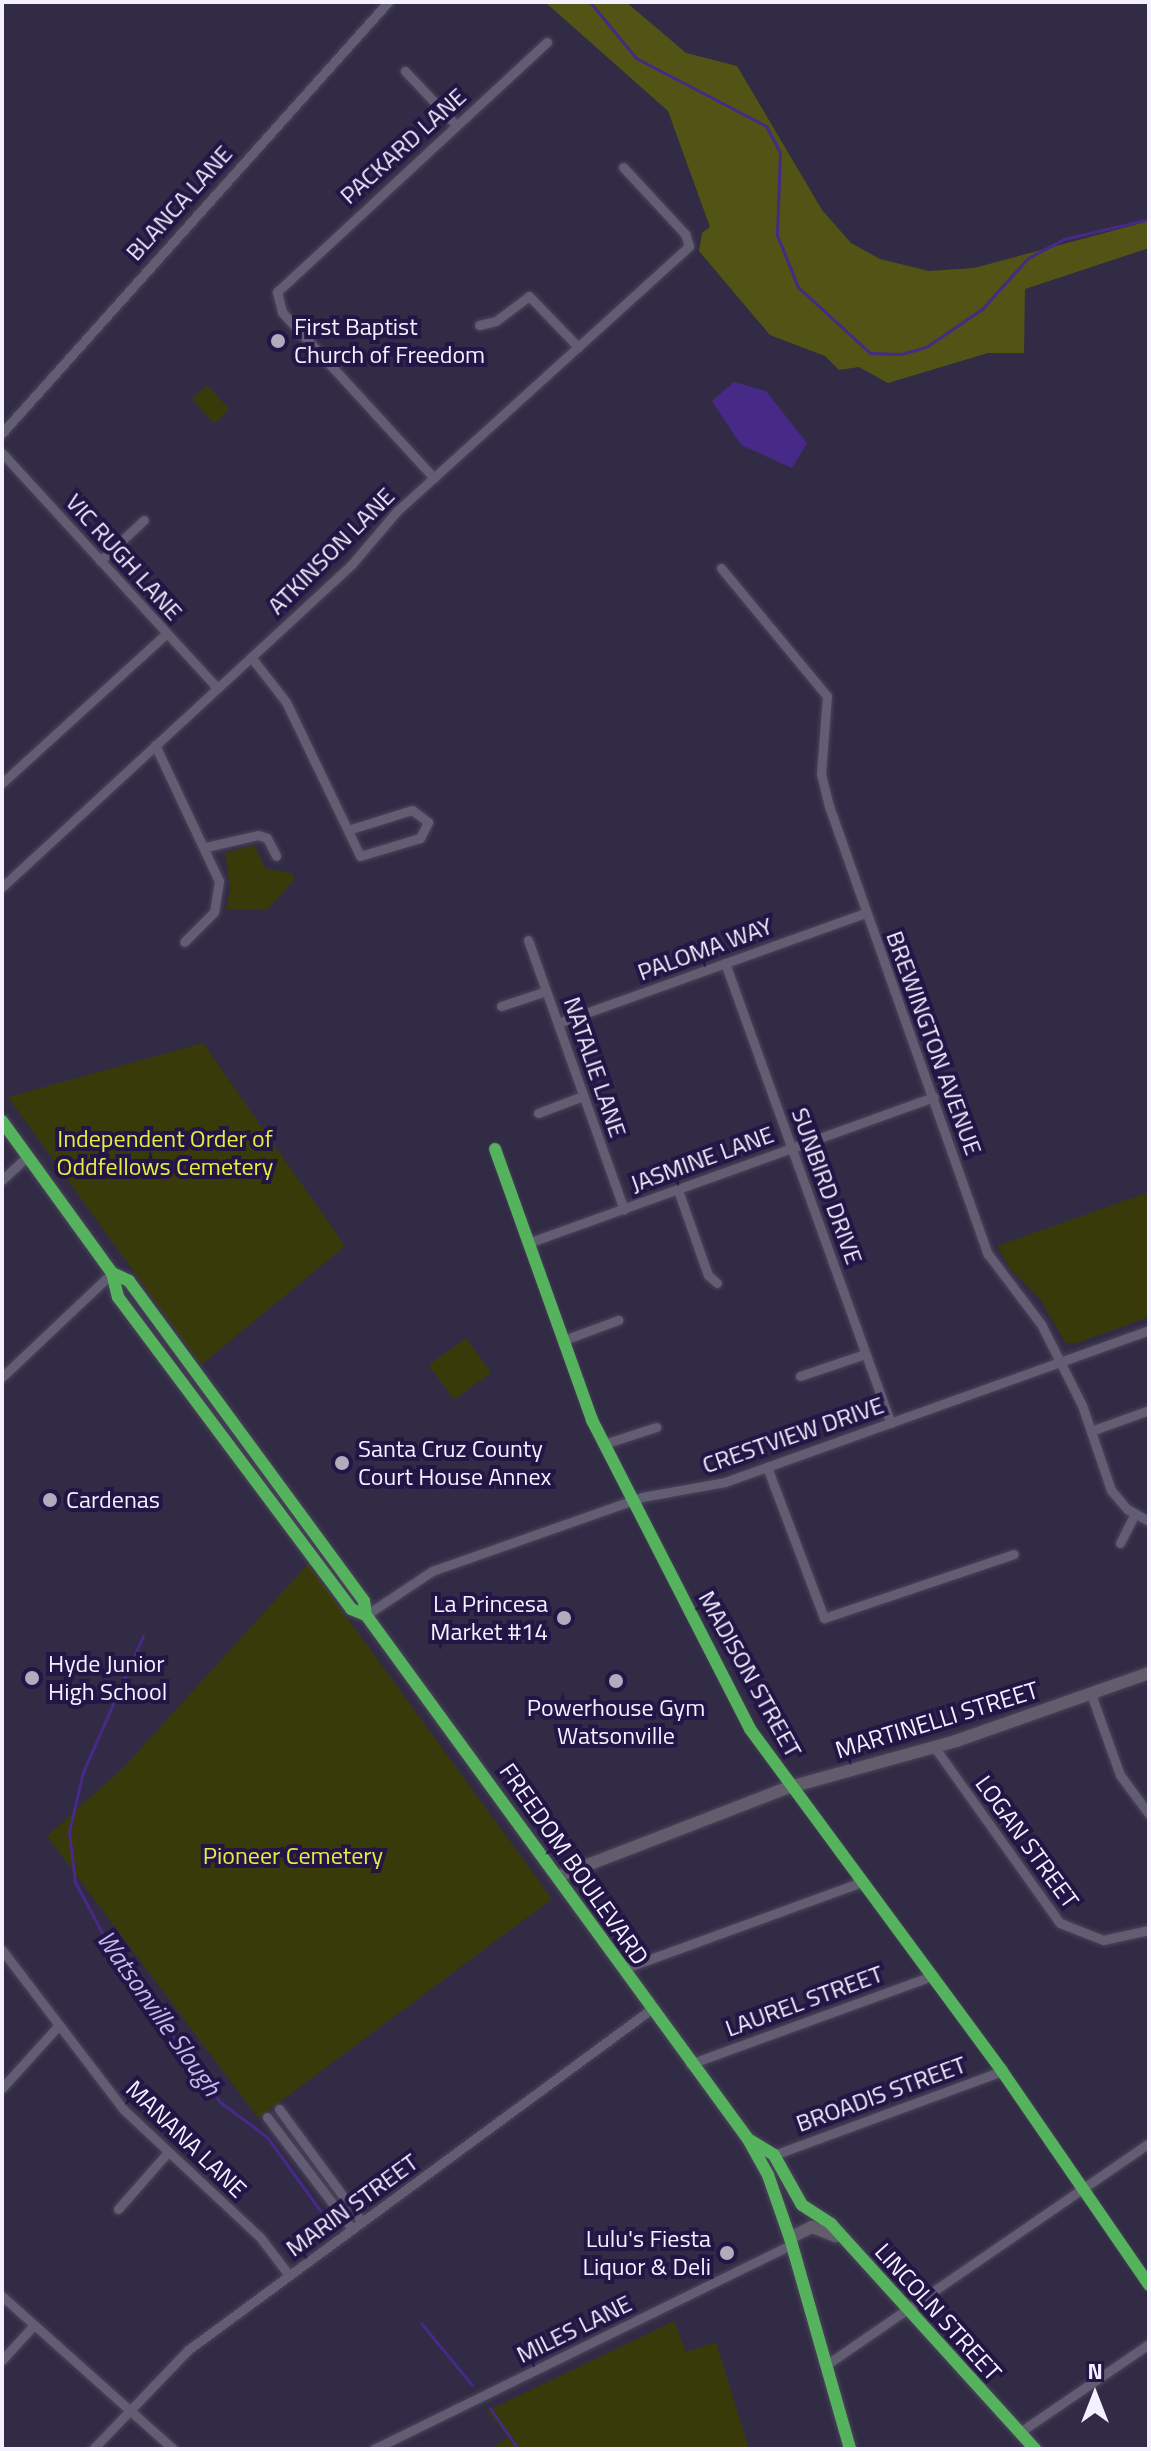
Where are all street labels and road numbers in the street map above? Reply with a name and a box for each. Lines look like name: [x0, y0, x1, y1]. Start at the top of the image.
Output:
street label: PACKARD LANE: [334, 82, 472, 210]
street label: BLANCA LANE: [120, 140, 238, 266]
street label: ATKINSON LANE: [262, 482, 400, 620]
street label: VIC RUGH LANE: [60, 488, 188, 626]
street label: PALOMA WAY: [634, 911, 776, 987]
street label: BREWINGTON AVENUE: [880, 927, 988, 1159]
street label: NATALIE LANE: [558, 993, 632, 1141]
street label: SUNBIRD DRIVE: [785, 1104, 869, 1268]
street label: JASMINE LANE: [626, 1120, 778, 1198]
street label: CRESTVIEW DRIVE: [699, 1390, 887, 1480]
street label: MADISON STREET: [692, 1586, 808, 1762]
street label: MARTINELLI STREET: [832, 1675, 1042, 1765]
street label: FREEDOM BOULEVARD: [494, 1758, 654, 1970]
street label: LOGAN STREET: [969, 1770, 1085, 1914]
street label: LAUREL STREET: [721, 1959, 887, 2043]
street label: BROADIS STREET: [792, 2050, 970, 2138]
street label: MANANA LANE: [120, 2074, 252, 2204]
street label: MARIN STREET: [280, 2147, 424, 2263]
street label: LINCOLN STREET: [869, 2237, 1007, 2387]
street label: MILES LANE: [512, 2289, 636, 2369]

